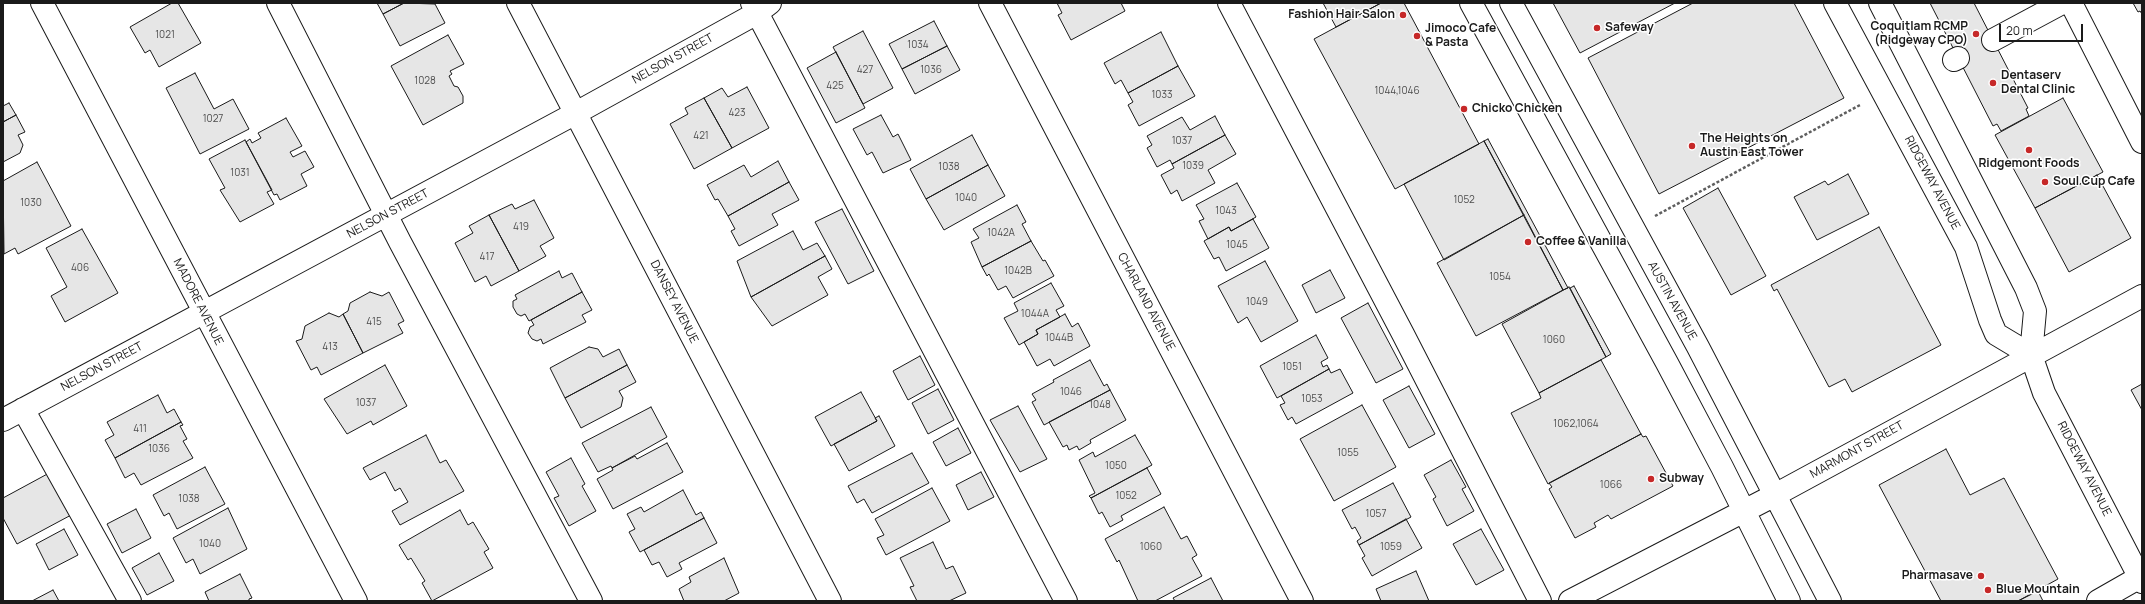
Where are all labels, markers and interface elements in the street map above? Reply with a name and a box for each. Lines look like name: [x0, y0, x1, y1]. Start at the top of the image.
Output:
place label: Fashion Hair Salon: [1288, 8, 1395, 22]
marker: Fashion Hair Salon: [1398, 10, 1408, 20]
scale bar: [2001, 16, 2085, 42]
place label: Coquitlam RCMP (Ridgeway CPO): [1870, 20, 1968, 48]
place label: Safeway: [1605, 21, 1654, 35]
place label: Jimoco Cafe & Pasta: [1425, 22, 1496, 50]
text: 20 m: [2006, 22, 2033, 39]
marker: Safeway: [1592, 23, 1602, 33]
house number: 1021: [155, 29, 175, 41]
marker: Coquitlam RCMP (Ridgeway CPO): [1971, 29, 1981, 39]
street label: NELSON STREET: [630, 31, 716, 87]
marker: Jimoco Cafe & Pasta: [1412, 31, 1422, 41]
house number: 1034: [907, 39, 929, 51]
house number: 427: [857, 64, 873, 76]
house number: 1036: [920, 64, 942, 76]
place label: Dentaserv Dental Clinic: [2001, 69, 2075, 97]
house number: 1028: [414, 75, 436, 87]
marker: Dentaserv Dental Clinic: [1988, 78, 1998, 88]
house number: 425: [826, 80, 844, 92]
house number: 1044,1046: [1374, 85, 1420, 97]
house number: 1033: [1151, 89, 1173, 101]
place label: Chicko Chicken: [1472, 102, 1562, 116]
marker: Chicko Chicken: [1459, 104, 1469, 114]
house number: 423: [728, 107, 746, 119]
house number: 1027: [203, 113, 223, 125]
house number: 421: [693, 130, 709, 142]
place label: The Heights on Austin East Tower: [1700, 132, 1803, 160]
street label: RIDGEWAY AVENUE: [1901, 134, 1963, 232]
house number: 1037: [1172, 135, 1192, 147]
marker: The Heights on Austin East Tower: [1687, 141, 1697, 151]
marker: Ridgemont Foods: [2024, 145, 2034, 155]
place label: Ridgemont Foods: [1978, 157, 2080, 171]
house number: 1039: [1182, 160, 1204, 172]
house number: 1038: [938, 161, 960, 173]
house number: 1031: [230, 167, 250, 179]
place label: Soul Cup Cafe: [2053, 175, 2135, 189]
marker: Soul Cup Cafe: [2040, 177, 2050, 187]
street label: NELSON STREET: [345, 186, 431, 242]
house number: 1040: [955, 192, 977, 204]
house number: 1052: [1453, 194, 1475, 206]
house number: 1030: [20, 197, 42, 209]
house number: 1043: [1215, 205, 1237, 217]
house number: 419: [513, 221, 529, 233]
house number: 1042A: [987, 227, 1015, 239]
place label: Coffee & Vanilla: [1536, 235, 1626, 249]
marker: Coffee & Vanilla: [1523, 237, 1533, 247]
house number: 1045: [1226, 239, 1248, 251]
house number: 417: [480, 251, 494, 263]
street label: CHARLAND AVENUE: [1114, 251, 1178, 353]
street label: MADORE AVENUE: [170, 256, 226, 348]
street label: DANSEY AVENUE: [647, 258, 701, 346]
street label: AUSTIN AVENUE: [1644, 259, 1700, 343]
house number: 406: [71, 262, 89, 274]
house number: 1042B: [1004, 265, 1032, 277]
house number: 1054: [1489, 271, 1511, 283]
house number: 1049: [1246, 296, 1268, 308]
house number: 1044A: [1021, 308, 1049, 320]
house number: 415: [366, 316, 382, 328]
house number: 1044B: [1045, 332, 1073, 344]
house number: 1060: [1543, 334, 1565, 346]
street label: NELSON STREET: [59, 339, 145, 395]
house number: 413: [322, 341, 338, 353]
house number: 1051: [1282, 361, 1302, 373]
house number: 1046: [1060, 386, 1082, 398]
house number: 1053: [1301, 393, 1323, 405]
house number: 1037: [356, 397, 376, 409]
house number: 1048: [1089, 399, 1111, 411]
house number: 1062,1064: [1553, 418, 1599, 430]
street label: MARMONT STREET: [1808, 418, 1906, 482]
street label: RIDGEWAY AVENUE: [2054, 419, 2114, 519]
house number: 411: [133, 423, 147, 435]
house number: 1036: [148, 443, 170, 455]
house number: 1055: [1337, 447, 1359, 459]
house number: 1050: [1105, 460, 1127, 472]
place label: Subway: [1659, 472, 1704, 486]
marker: Subway: [1646, 474, 1656, 484]
house number: 1066: [1600, 479, 1622, 491]
house number: 1052: [1115, 490, 1137, 502]
house number: 1038: [178, 493, 200, 505]
house number: 1057: [1366, 508, 1386, 520]
house number: 1040: [199, 538, 221, 550]
house number: 1060: [1140, 541, 1162, 553]
house number: 1059: [1380, 541, 1402, 553]
place label: Pharmasave: [1902, 569, 1973, 583]
marker: Pharmasave: [1976, 571, 1986, 581]
place label: Blue Mountain: [1996, 583, 2080, 597]
marker: Blue Mountain: [1983, 585, 1993, 595]

